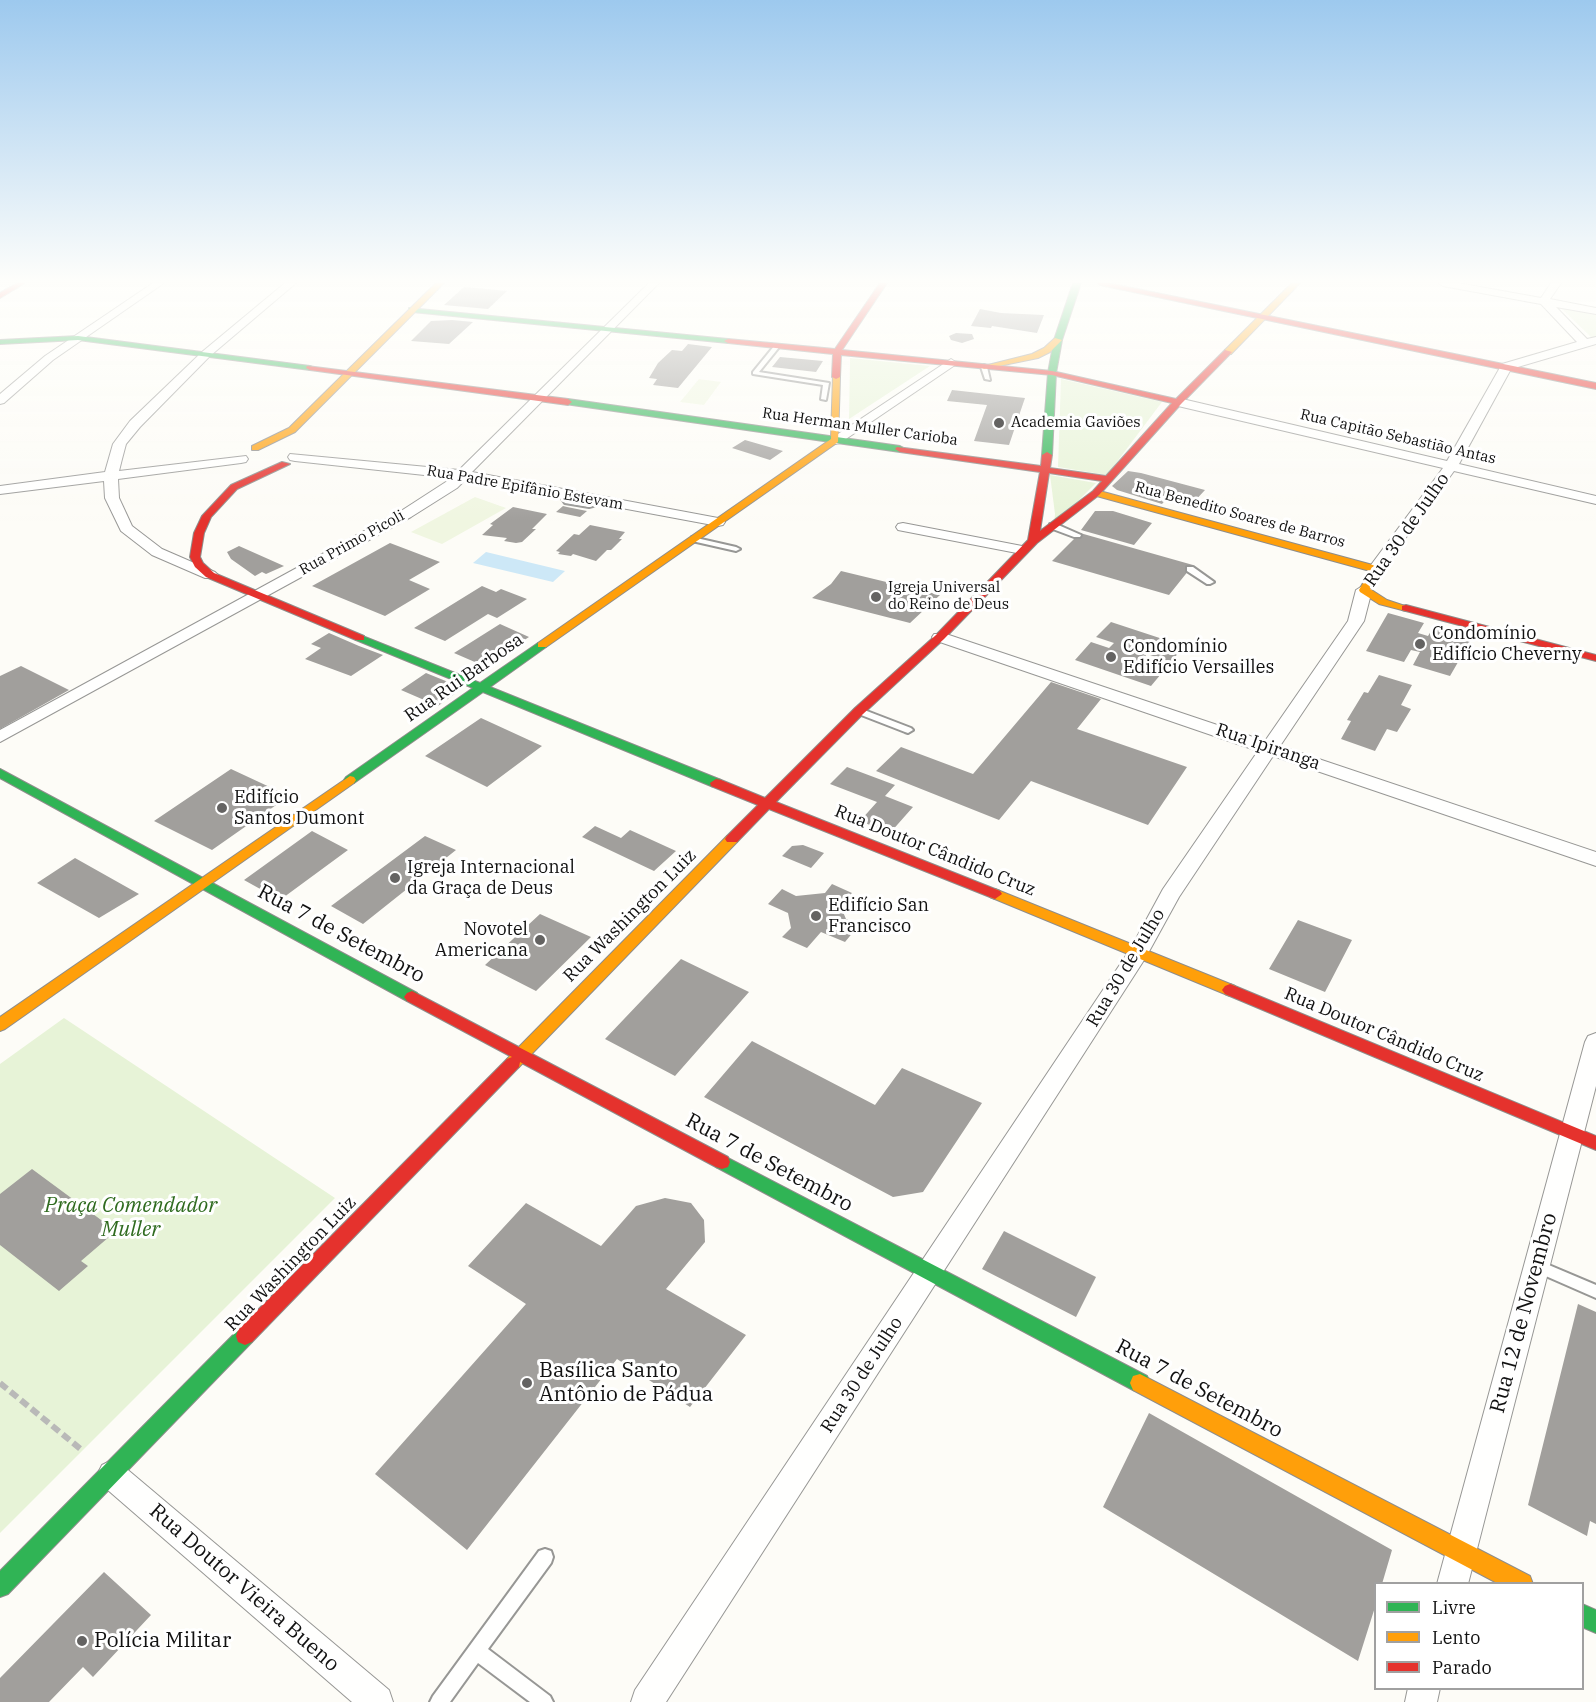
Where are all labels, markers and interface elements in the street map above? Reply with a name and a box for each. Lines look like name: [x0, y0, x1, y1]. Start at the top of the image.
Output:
street label: Rua Herman Muller Carioba: [761, 404, 959, 450]
street label: Rua Capitão Sebastião Antas: [1298, 406, 1498, 468]
place label: Academia Gaviões: [1011, 414, 1141, 432]
marker: Academia Gaviões: [992, 416, 1006, 430]
street label: Rua Padre Epifânio Estevam: [425, 462, 625, 514]
street label: Rua 30 de Julho: [1360, 469, 1454, 591]
street label: Rua Benedito Soares de Barros: [1133, 478, 1347, 552]
street label: Rua Primo Picoli: [296, 507, 408, 579]
place label: Igreja Universal do Reino de Deus: [888, 579, 1009, 614]
marker: Igreja Universal do Reino de Deus: [869, 590, 883, 604]
place label: Condomínio Edifício Cheverny: [1432, 623, 1582, 666]
street label: Rua Rui Barbosa: [401, 629, 527, 727]
place label: Condomínio Edifício Versailles: [1123, 636, 1274, 678]
marker: Condomínio Edifício Cheverny: [1413, 637, 1427, 651]
marker: Condomínio Edifício Versailles: [1104, 650, 1118, 664]
street label: Rua Ipiranga: [1213, 719, 1323, 775]
place label: Edifício Santos Dumont: [234, 787, 364, 830]
marker: Edifício Santos Dumont: [215, 801, 229, 815]
street label: Rua Doutor Cândido Cruz: [831, 801, 1039, 901]
street label: Rua Washington Luiz: [559, 845, 701, 987]
place label: Igreja Internacional da Graça de Deus: [407, 857, 575, 900]
marker: Igreja Internacional da Graça de Deus: [388, 871, 402, 885]
street label: Rua 7 de Setembro: [253, 879, 429, 989]
place label: Edifício San Francisco: [828, 895, 929, 938]
street label: Rua 30 de Julho: [1082, 905, 1170, 1031]
marker: Edifício San Francisco: [809, 909, 823, 923]
place label: Novotel Americana: [435, 919, 528, 962]
marker: Novotel Americana: [533, 933, 547, 947]
street label: Rua Doutor Cândido Cruz: [1281, 983, 1487, 1087]
street label: Rua 7 de Setembro: [681, 1108, 857, 1218]
street label: Rua Washington Luiz: [221, 1192, 361, 1336]
park label: Praça Comendador Muller: [45, 1193, 217, 1243]
street label: Rua 12 de Novembro: [1485, 1210, 1563, 1416]
street label: Rua 30 de Julho: [817, 1313, 907, 1437]
street label: Rua 7 de Setembro: [1111, 1334, 1287, 1444]
place label: Basílica Santo Antônio de Pádua: [539, 1358, 713, 1408]
marker: Basílica Santo Antônio de Pádua: [520, 1376, 534, 1390]
street label: Rua Doutor Vieira Bueno: [144, 1499, 344, 1677]
legend: [1374, 1582, 1584, 1690]
text: Livre: [1432, 1596, 1476, 1619]
text: Lento: [1432, 1626, 1480, 1649]
place label: Polícia Militar: [94, 1628, 231, 1654]
marker: Polícia Militar: [75, 1634, 89, 1648]
text: Parado: [1432, 1656, 1492, 1679]

